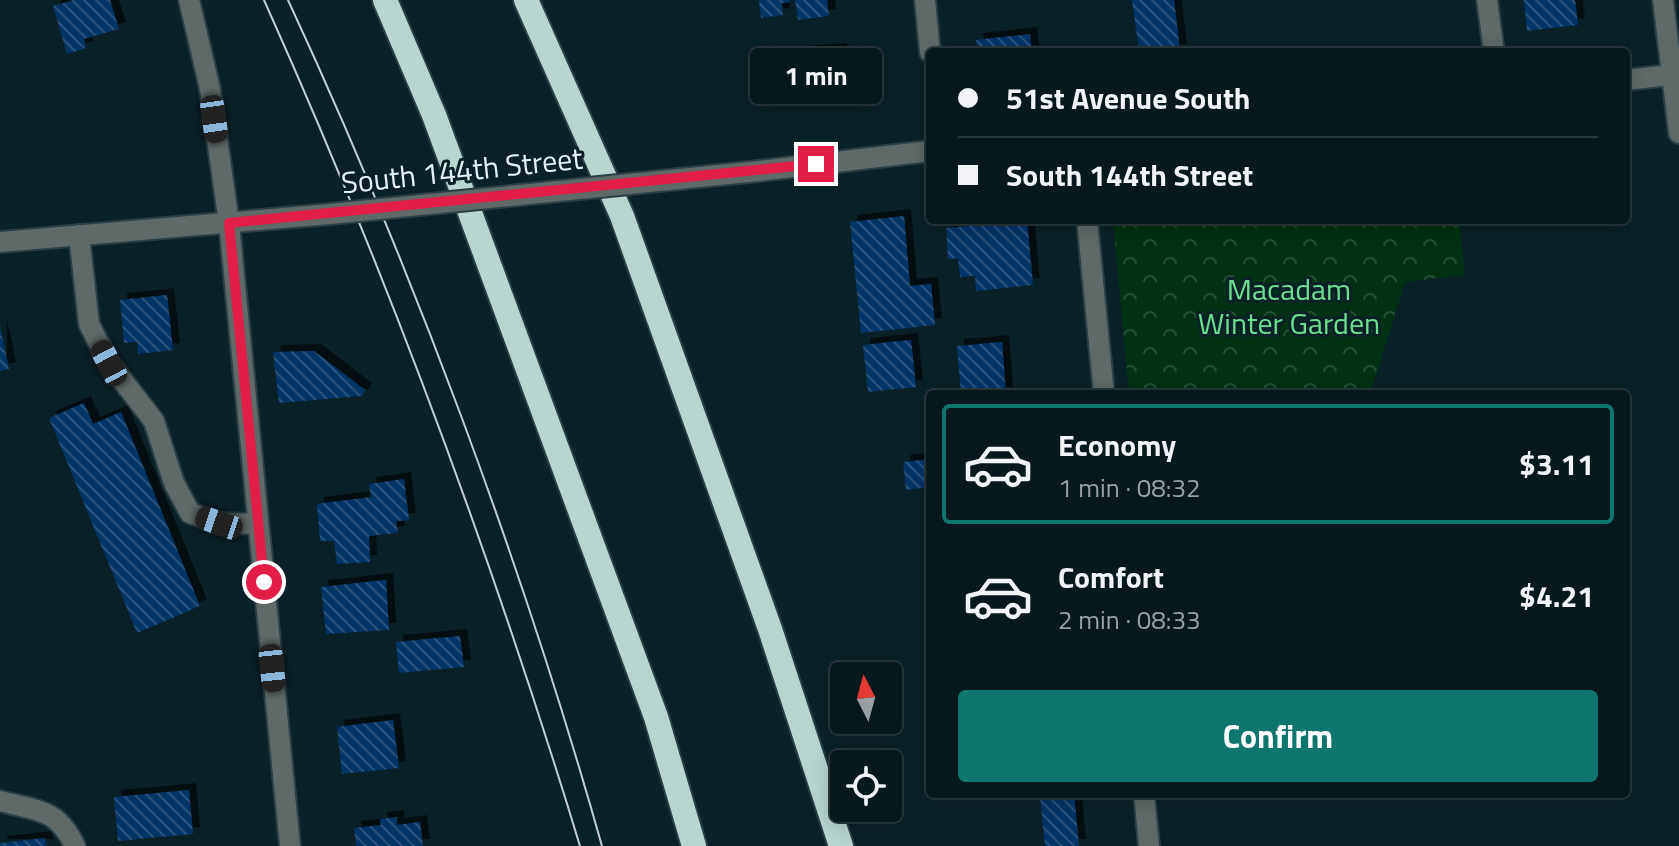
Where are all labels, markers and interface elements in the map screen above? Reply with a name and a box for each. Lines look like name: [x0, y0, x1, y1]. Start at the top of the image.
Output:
callout: 1 min: [750, 48, 882, 104]
text: 1 min: [784, 56, 848, 95]
text: 51st Avenue South: [1006, 75, 1250, 121]
car: [199, 94, 229, 144]
street label: South 144th Street: [339, 134, 585, 206]
route end: [798, 146, 834, 182]
text: South 144th Street: [1006, 152, 1253, 198]
park label: Macadam Winter Garden: [1198, 266, 1380, 346]
car: [87, 336, 131, 390]
text: Economy: [1058, 422, 1176, 468]
icon: car: [962, 428, 1034, 500]
text: $3.11: [1519, 441, 1594, 487]
text: 1 min · 08:32: [1058, 468, 1201, 507]
car: [192, 504, 246, 542]
text: Comfort: [1058, 554, 1164, 600]
icon: car: [962, 560, 1034, 632]
route start: [246, 564, 282, 600]
text: $4.21: [1519, 573, 1594, 619]
text: 2 min · 08:33: [1058, 600, 1201, 639]
car: [258, 643, 286, 693]
north arrow: [830, 662, 902, 734]
map controls: [830, 662, 902, 822]
button: Confirm: [958, 690, 1598, 782]
button: locate: [830, 750, 902, 822]

